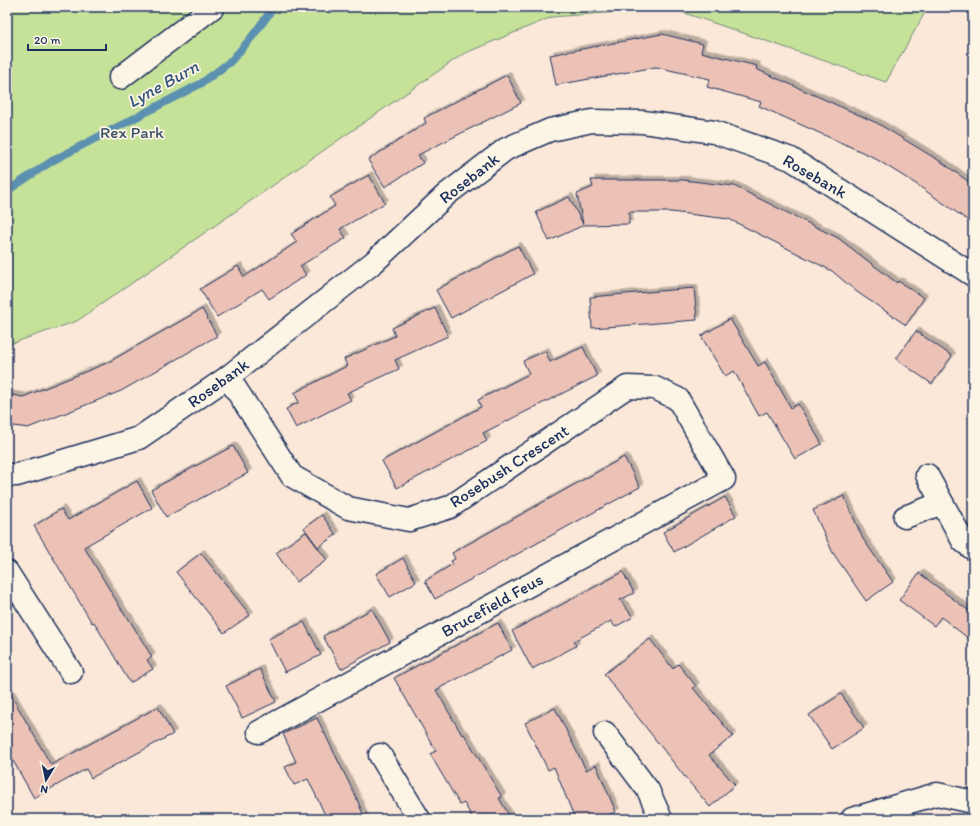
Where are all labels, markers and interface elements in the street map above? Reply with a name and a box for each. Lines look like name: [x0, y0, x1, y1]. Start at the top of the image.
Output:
scale bar: [28, 26, 106, 52]
text: 20 m: [34, 33, 61, 47]
water label: Lyne Burn: [124, 55, 203, 113]
park label: Rex Park: [100, 122, 164, 142]
street label: Rosebank: [435, 148, 503, 208]
street label: Rosebank: [779, 150, 851, 202]
street label: Rosebank: [184, 354, 253, 412]
street label: Rosebush Crescent: [446, 420, 572, 512]
street label: Brucefield Feus: [438, 569, 546, 641]
north arrow: [26, 760, 66, 800]
text: N: [40, 782, 49, 796]

